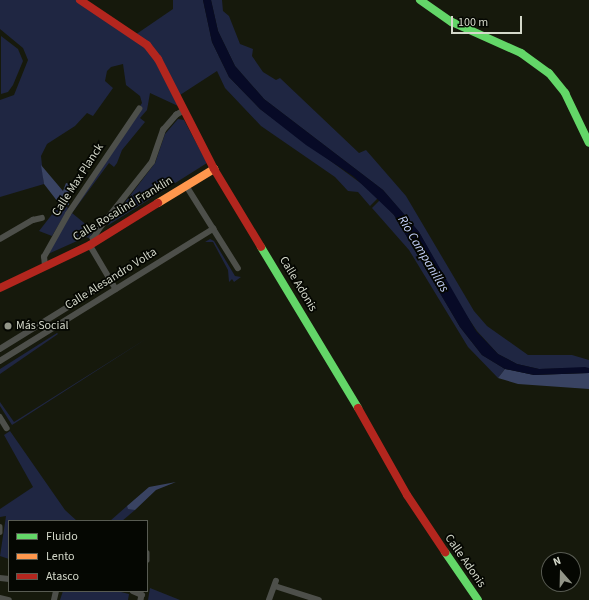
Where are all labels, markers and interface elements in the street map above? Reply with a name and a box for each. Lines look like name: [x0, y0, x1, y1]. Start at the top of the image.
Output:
scale bar: [453, 8, 524, 34]
text: 100 m: [458, 14, 488, 31]
street label: Calle Max Planck: [49, 141, 107, 219]
street label: Calle Rosalind Franklin: [70, 173, 176, 245]
water label: Río Campanillas: [394, 213, 452, 295]
street label: Calle Alesandro Volta: [62, 245, 160, 313]
street label: Calle Adonis: [276, 254, 320, 314]
place label: Más Social: [16, 319, 69, 333]
marker: Más Social: [3, 321, 13, 331]
legend: [8, 520, 148, 592]
text: Fluido: [46, 528, 78, 545]
street label: Calle Adonis: [441, 532, 489, 590]
text: Lento: [46, 548, 75, 565]
north arrow: [541, 552, 581, 592]
text: N: [551, 553, 563, 569]
text: Atasco: [46, 568, 79, 585]

